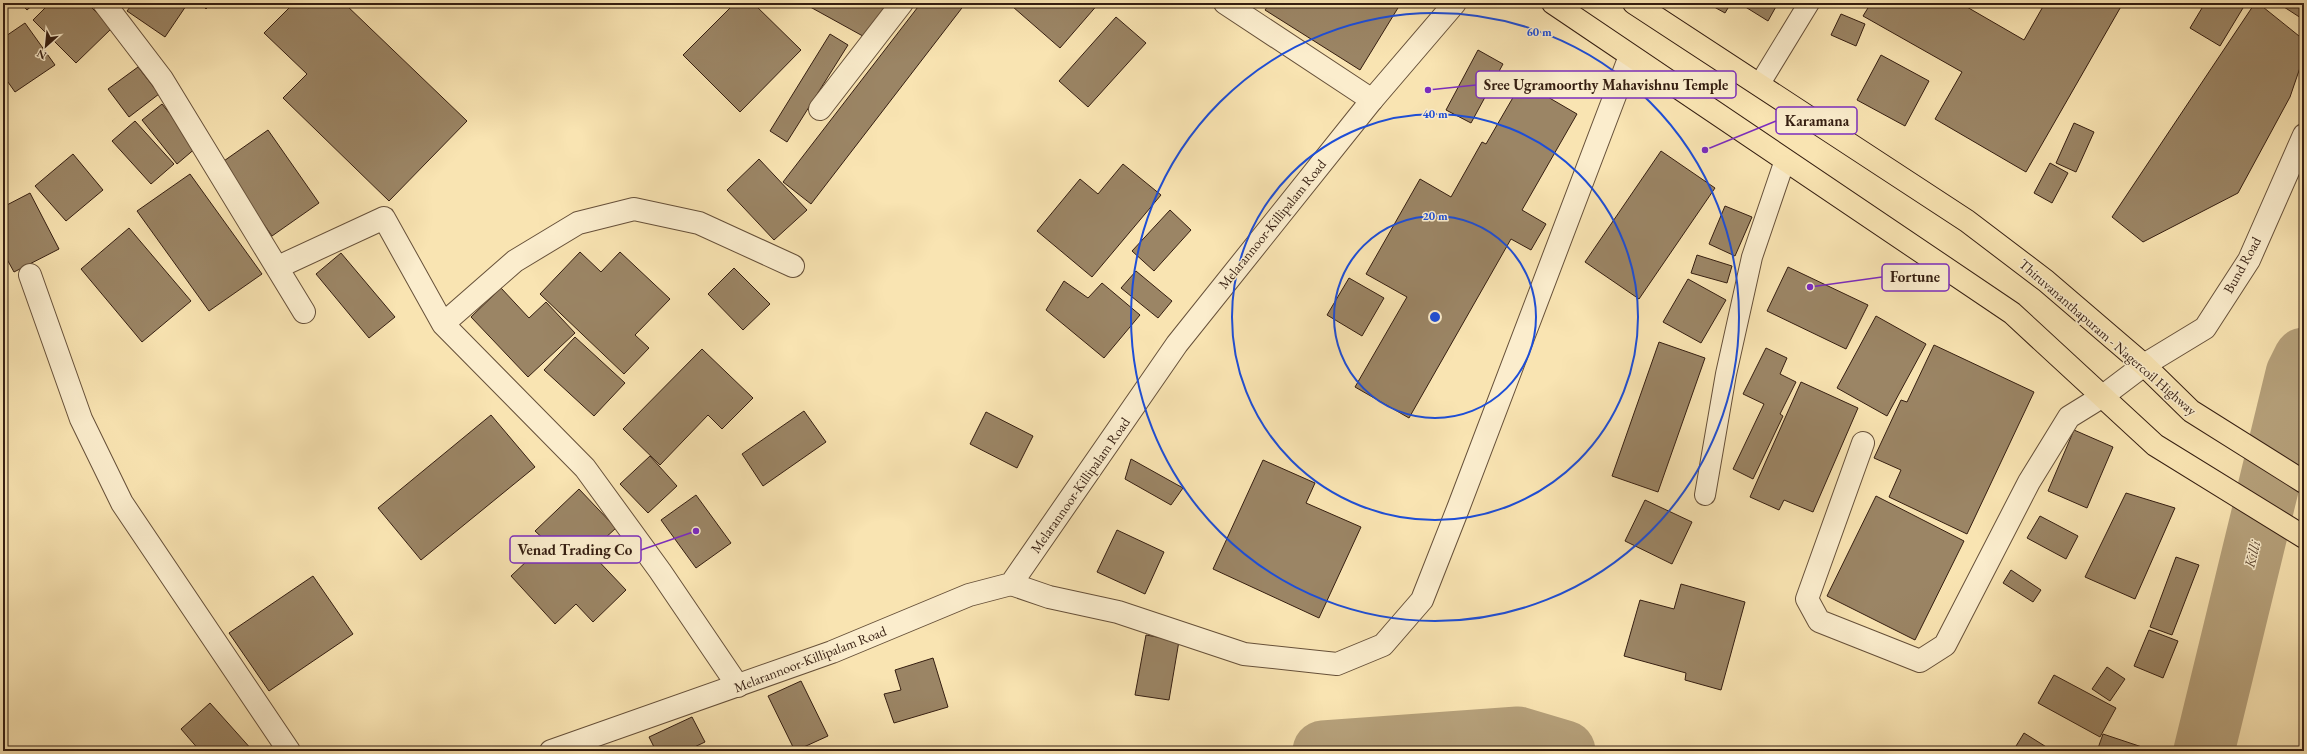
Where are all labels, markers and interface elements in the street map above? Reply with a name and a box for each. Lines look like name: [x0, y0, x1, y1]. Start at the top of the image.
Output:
text: 60 m: [1526, 24, 1552, 40]
north arrow: [26, 26, 66, 66]
text: N: [34, 47, 49, 63]
callout: Sree Ugramoorthy Mahavishnu Temple: [1476, 71, 1736, 98]
text: Sree Ugramoorthy Mahavishnu Temple: [1484, 75, 1728, 94]
text: 40 m: [1422, 106, 1448, 122]
callout: Karamana: [1776, 107, 1857, 134]
text: Karamana: [1785, 111, 1850, 130]
street label: Melarannoor-Killipalam Road: [1214, 155, 1330, 293]
text: 20 m: [1422, 208, 1448, 224]
street label: Bund Road: [2219, 233, 2265, 297]
street label: Thiruvananthapuram - Nagercoil Highway: [2015, 255, 2201, 420]
callout: Fortune: [1882, 264, 1949, 291]
text: Fortune: [1890, 267, 1940, 286]
centre of rings: [1428, 310, 1442, 324]
street label: Melarannoor-Killipalam Road: [1026, 413, 1134, 556]
callout: Venad Trading Co: [510, 536, 641, 563]
water label: Killi: [2239, 538, 2265, 571]
text: Venad Trading Co: [518, 540, 633, 559]
street label: Melarannoor-Killipalam Road: [731, 621, 890, 696]

